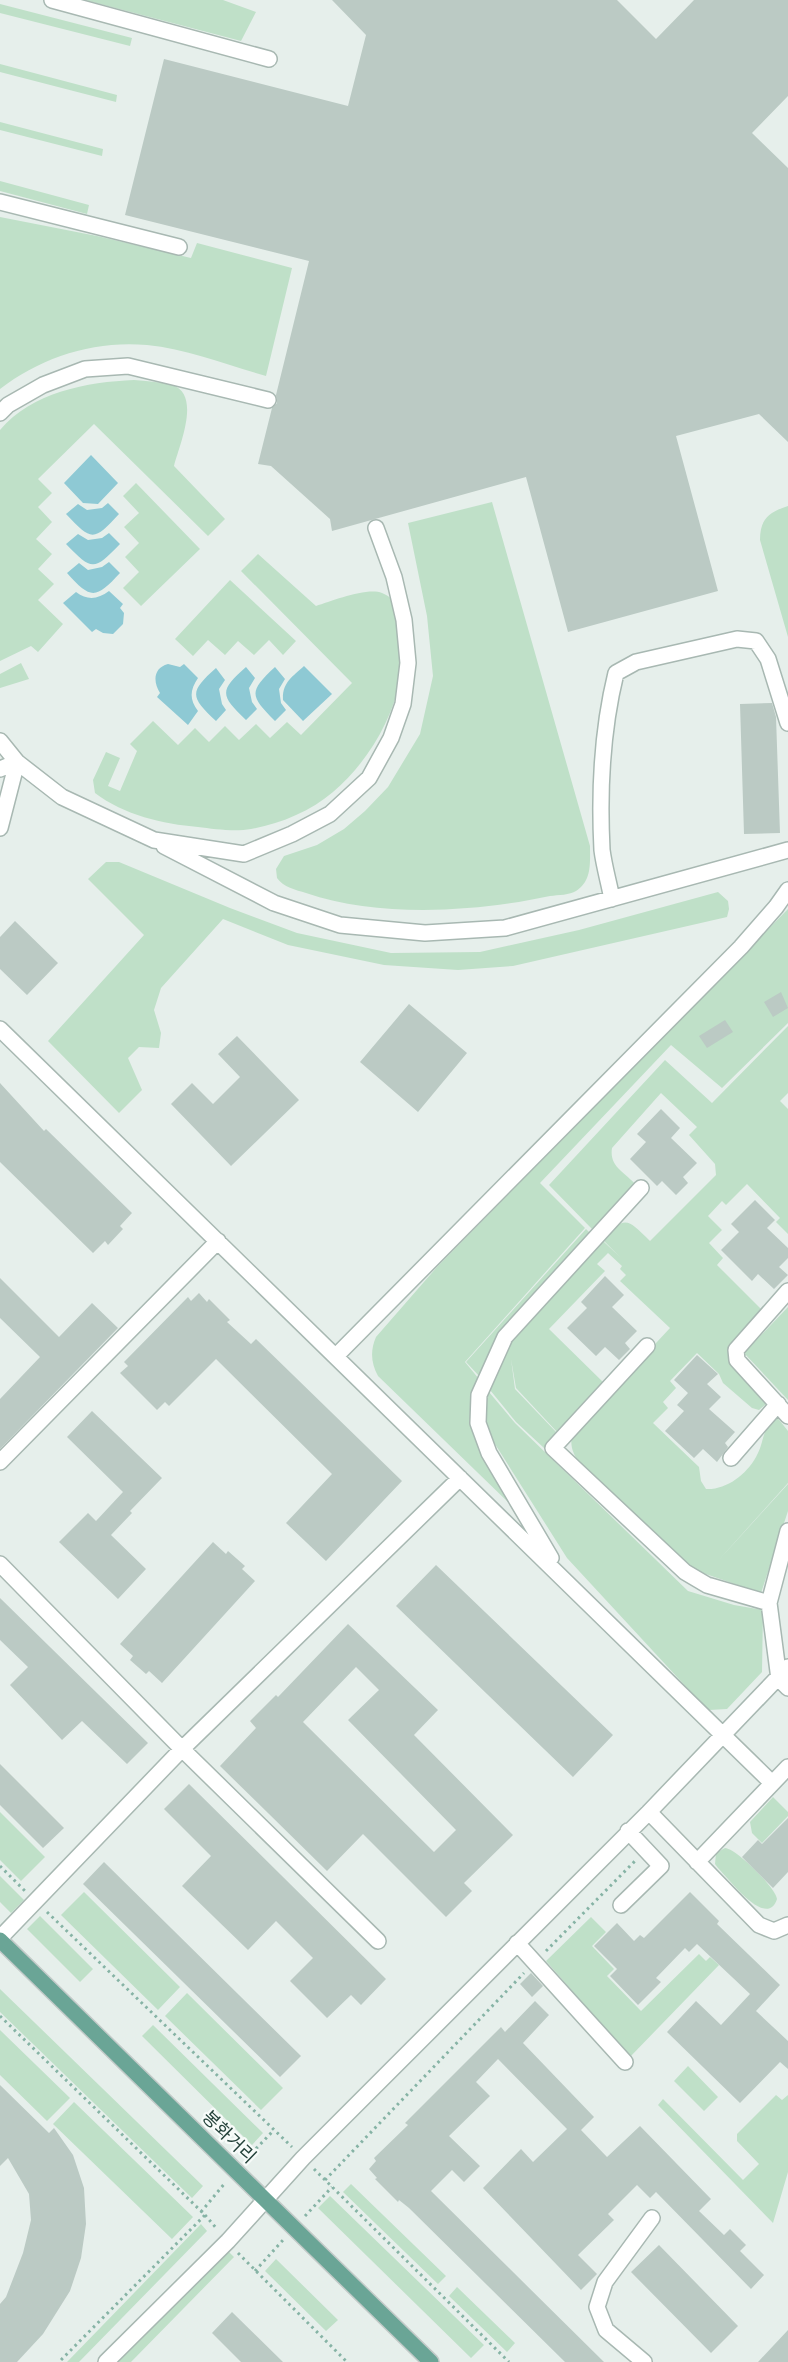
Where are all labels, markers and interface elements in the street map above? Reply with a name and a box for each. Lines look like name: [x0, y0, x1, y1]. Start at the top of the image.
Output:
street label: 봉화거리: [198, 2106, 260, 2167]

